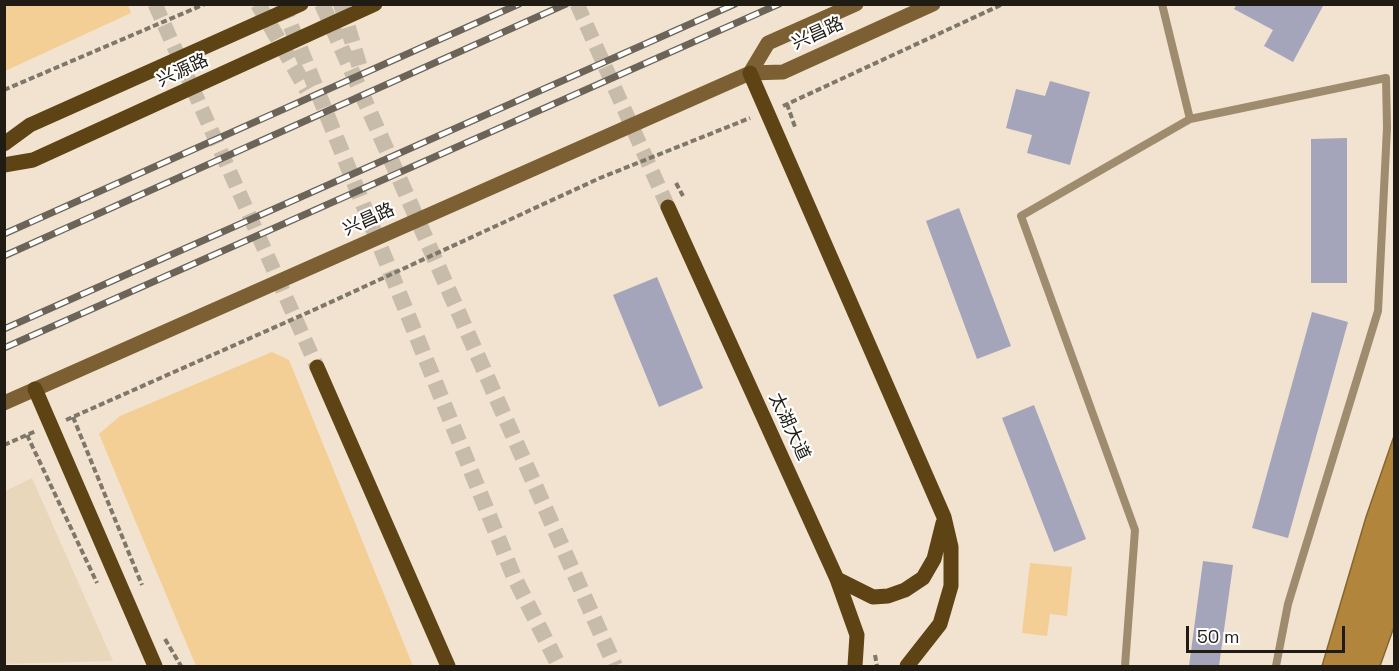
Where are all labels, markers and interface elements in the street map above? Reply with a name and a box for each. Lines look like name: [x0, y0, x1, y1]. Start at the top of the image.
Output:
street label: 兴昌路: [789, 13, 847, 55]
street label: 兴源路: [154, 50, 212, 92]
street label: 兴昌路: [340, 199, 398, 241]
street label: 太湖大道: [764, 390, 814, 464]
scale bar: [1189, 614, 1348, 652]
text: 50 m: [1197, 625, 1239, 648]

